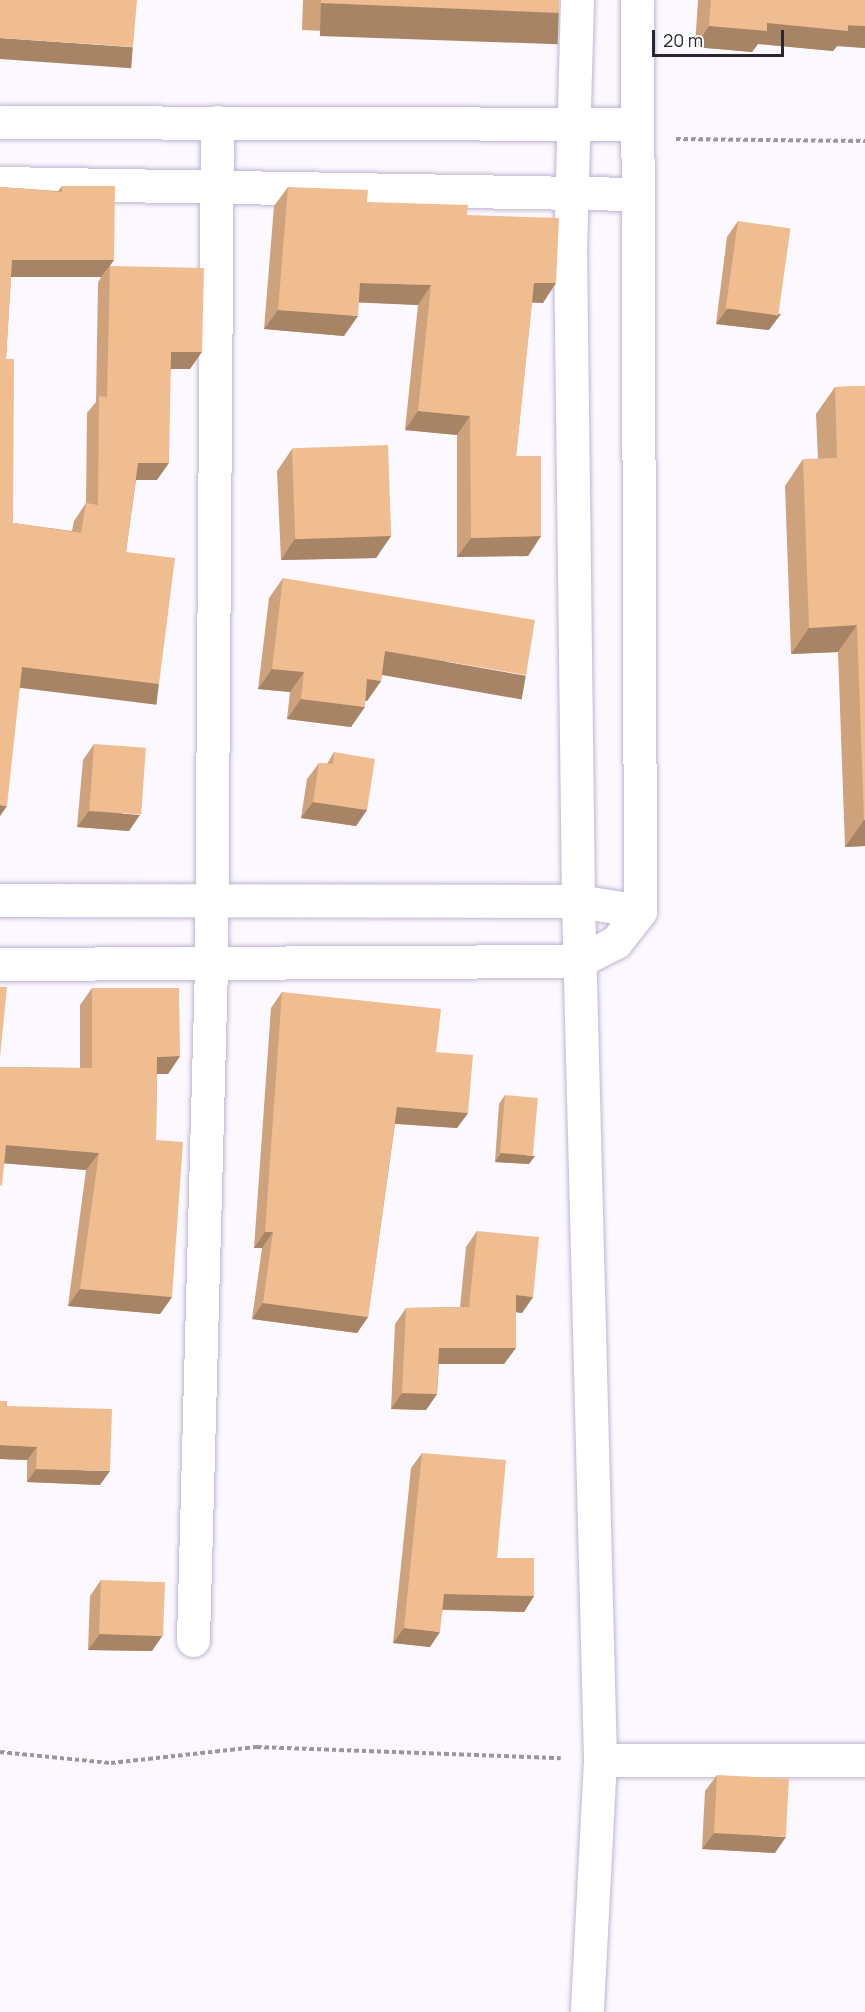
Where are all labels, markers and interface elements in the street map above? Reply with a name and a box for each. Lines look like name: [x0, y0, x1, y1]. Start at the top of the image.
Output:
scale bar: [655, 18, 787, 56]
text: 20 m: [663, 28, 703, 52]

